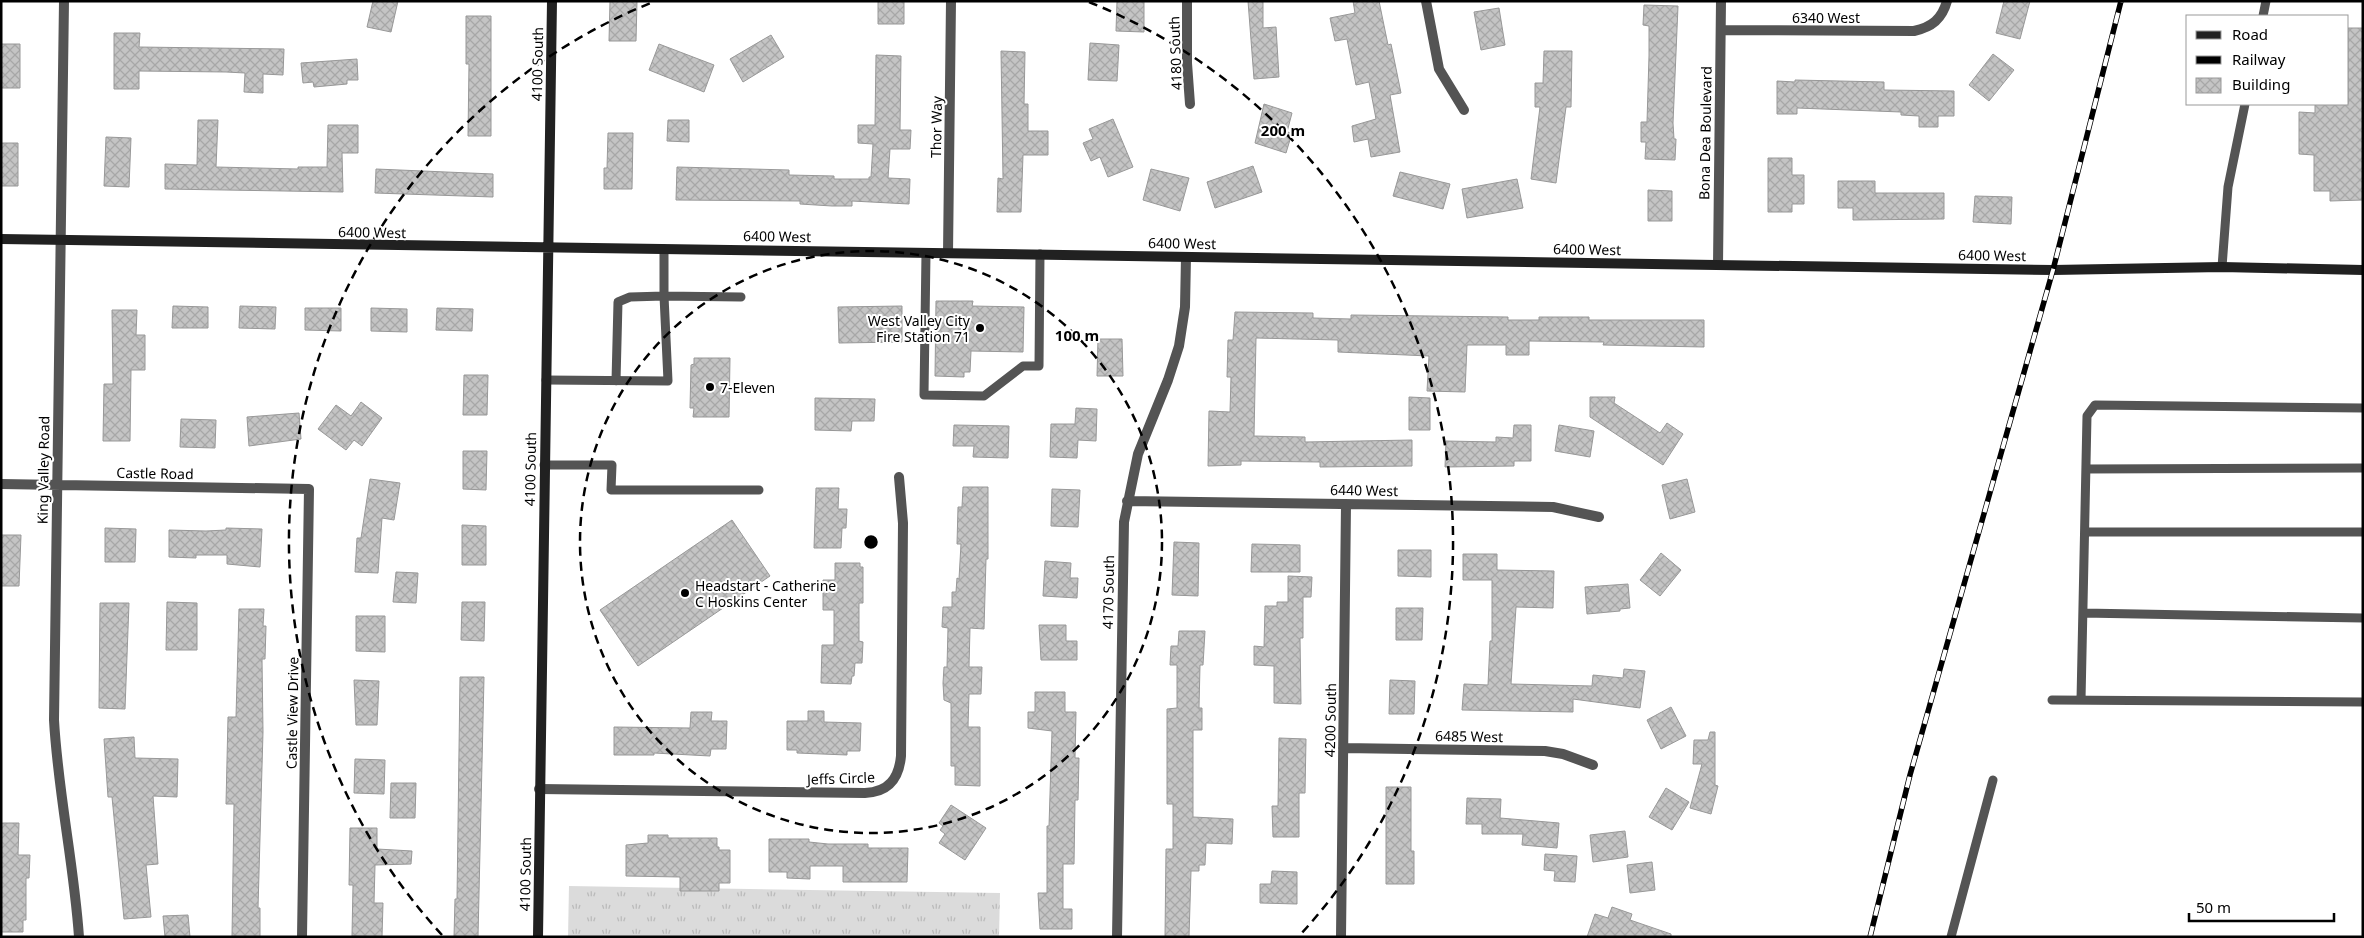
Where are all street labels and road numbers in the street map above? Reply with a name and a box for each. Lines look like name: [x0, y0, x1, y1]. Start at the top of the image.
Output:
street label: 6340 West: [1792, 8, 1860, 27]
street label: 4180 South: [1164, 16, 1186, 90]
street label: 4100 South: [527, 27, 547, 101]
street label: Bona Dea Boulevard: [1694, 66, 1716, 200]
street label: Thor Way: [926, 95, 946, 158]
street label: 6400 West: [338, 222, 406, 242]
street label: 6400 West: [743, 226, 811, 246]
street label: 6400 West: [1148, 233, 1216, 253]
street label: 6400 West: [1553, 239, 1621, 259]
street label: 6400 West: [1958, 245, 2026, 265]
street label: King Valley Road: [33, 416, 53, 524]
street label: 4100 South: [520, 432, 540, 506]
street label: Castle Road: [116, 463, 194, 483]
street label: 6440 West: [1330, 480, 1398, 500]
street label: 4170 South: [1098, 555, 1118, 629]
street label: Castle View Drive: [282, 656, 302, 769]
street label: 4200 South: [1320, 683, 1340, 757]
street label: 6485 West: [1435, 726, 1503, 746]
street label: Jeffs Circle: [805, 767, 875, 789]
street label: 4100 South: [515, 837, 535, 911]

